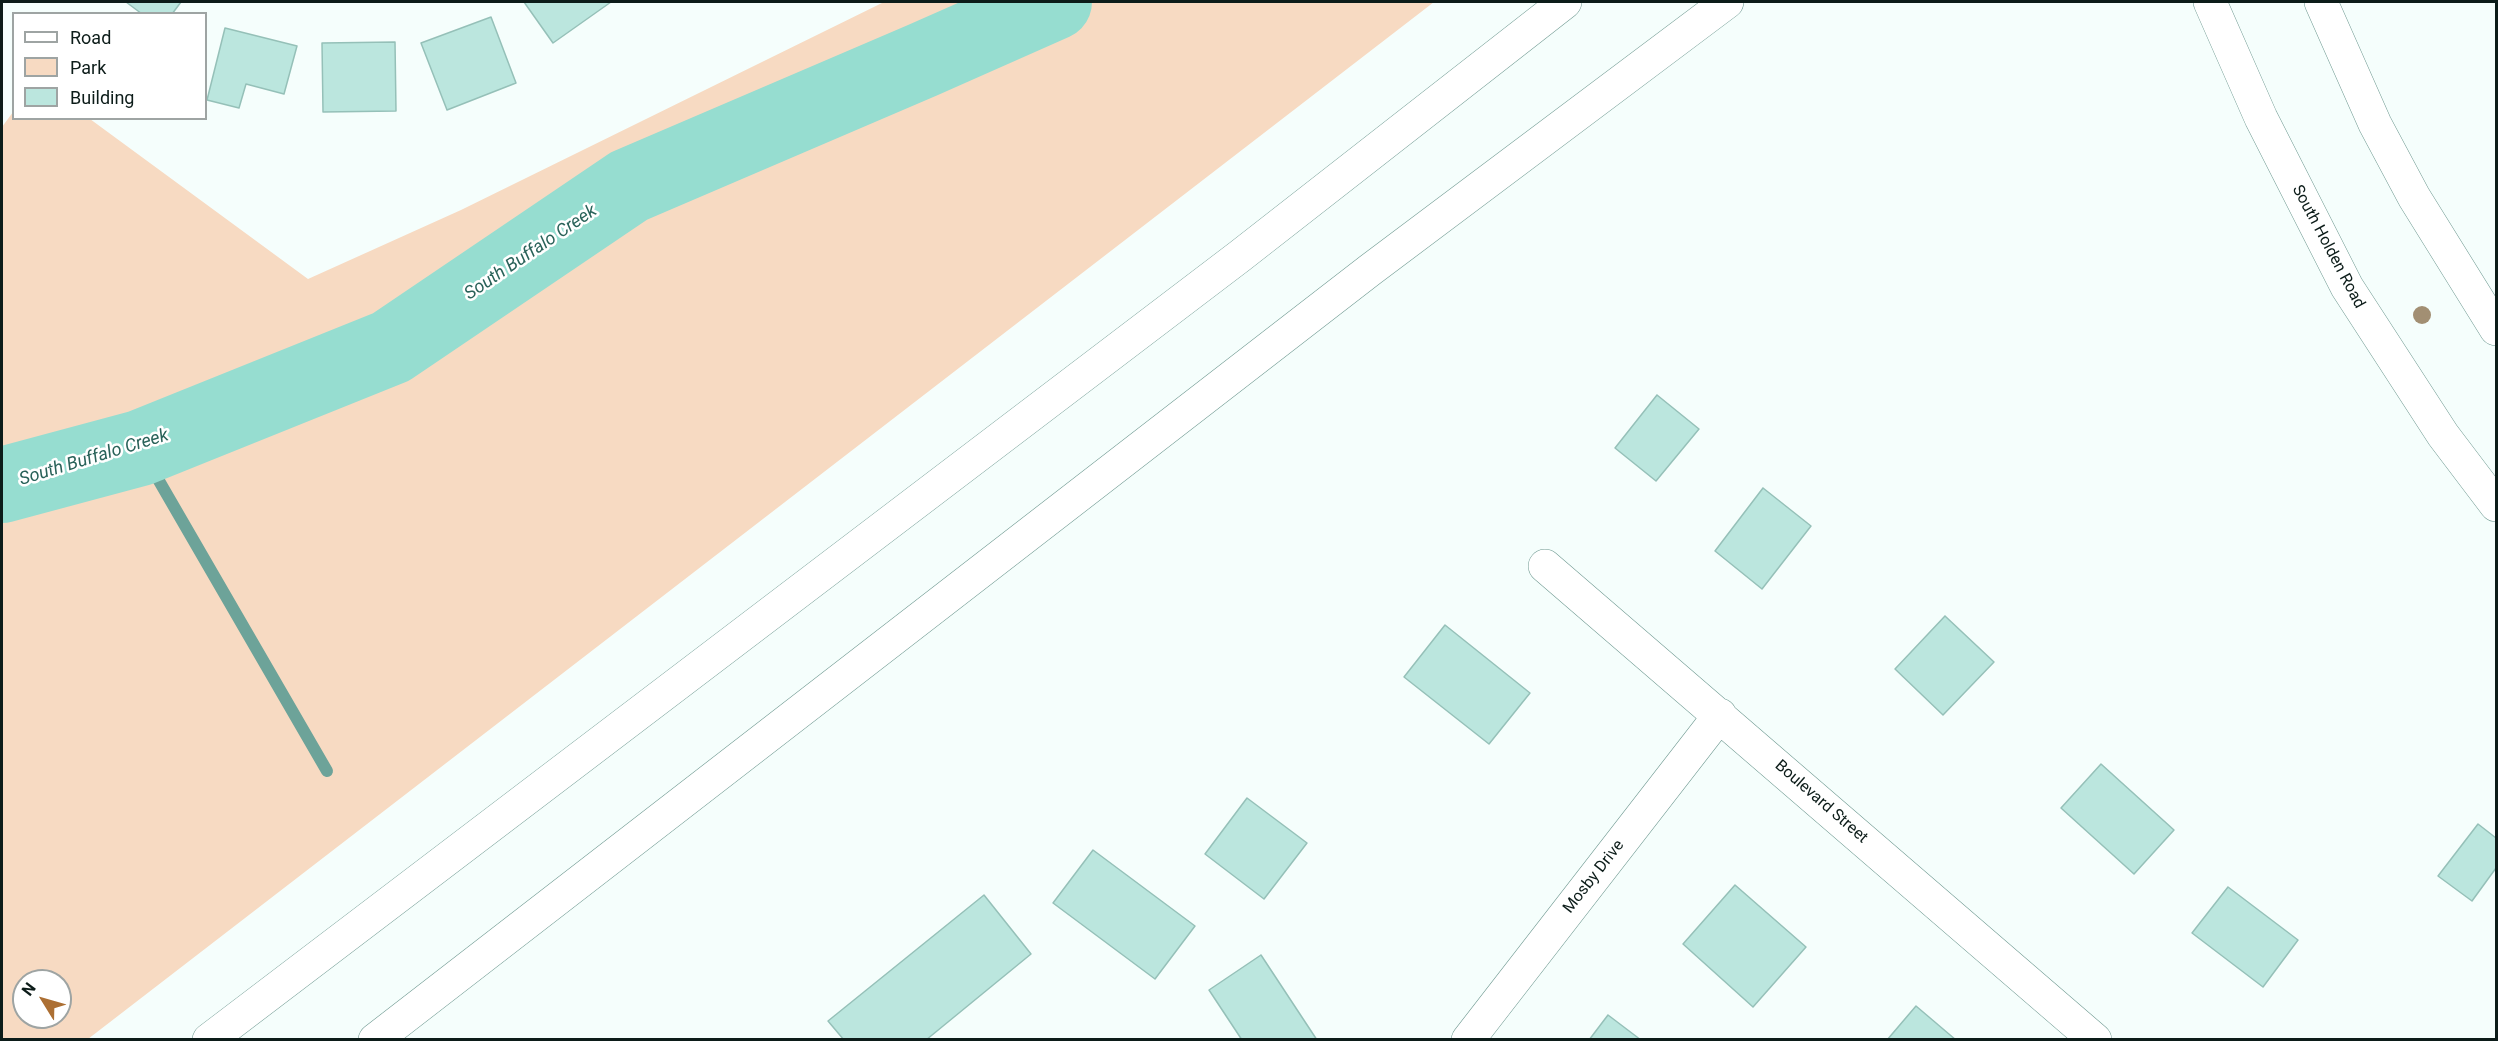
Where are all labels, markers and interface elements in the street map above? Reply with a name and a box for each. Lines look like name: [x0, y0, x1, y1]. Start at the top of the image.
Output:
legend: [12, 12, 207, 120]
text: Road: [70, 27, 111, 48]
text: Park: [70, 57, 106, 78]
text: Building: [70, 87, 134, 108]
street label: South Holden Road: [2287, 182, 2369, 312]
water label: South Buffalo Creek: [461, 201, 601, 305]
water label: South Buffalo Creek: [17, 425, 171, 491]
street label: Boulevard Street: [1771, 756, 1871, 848]
street label: Mosby Drive: [1559, 837, 1629, 917]
north arrow: [12, 969, 72, 1029]
text: N: [18, 979, 40, 999]

